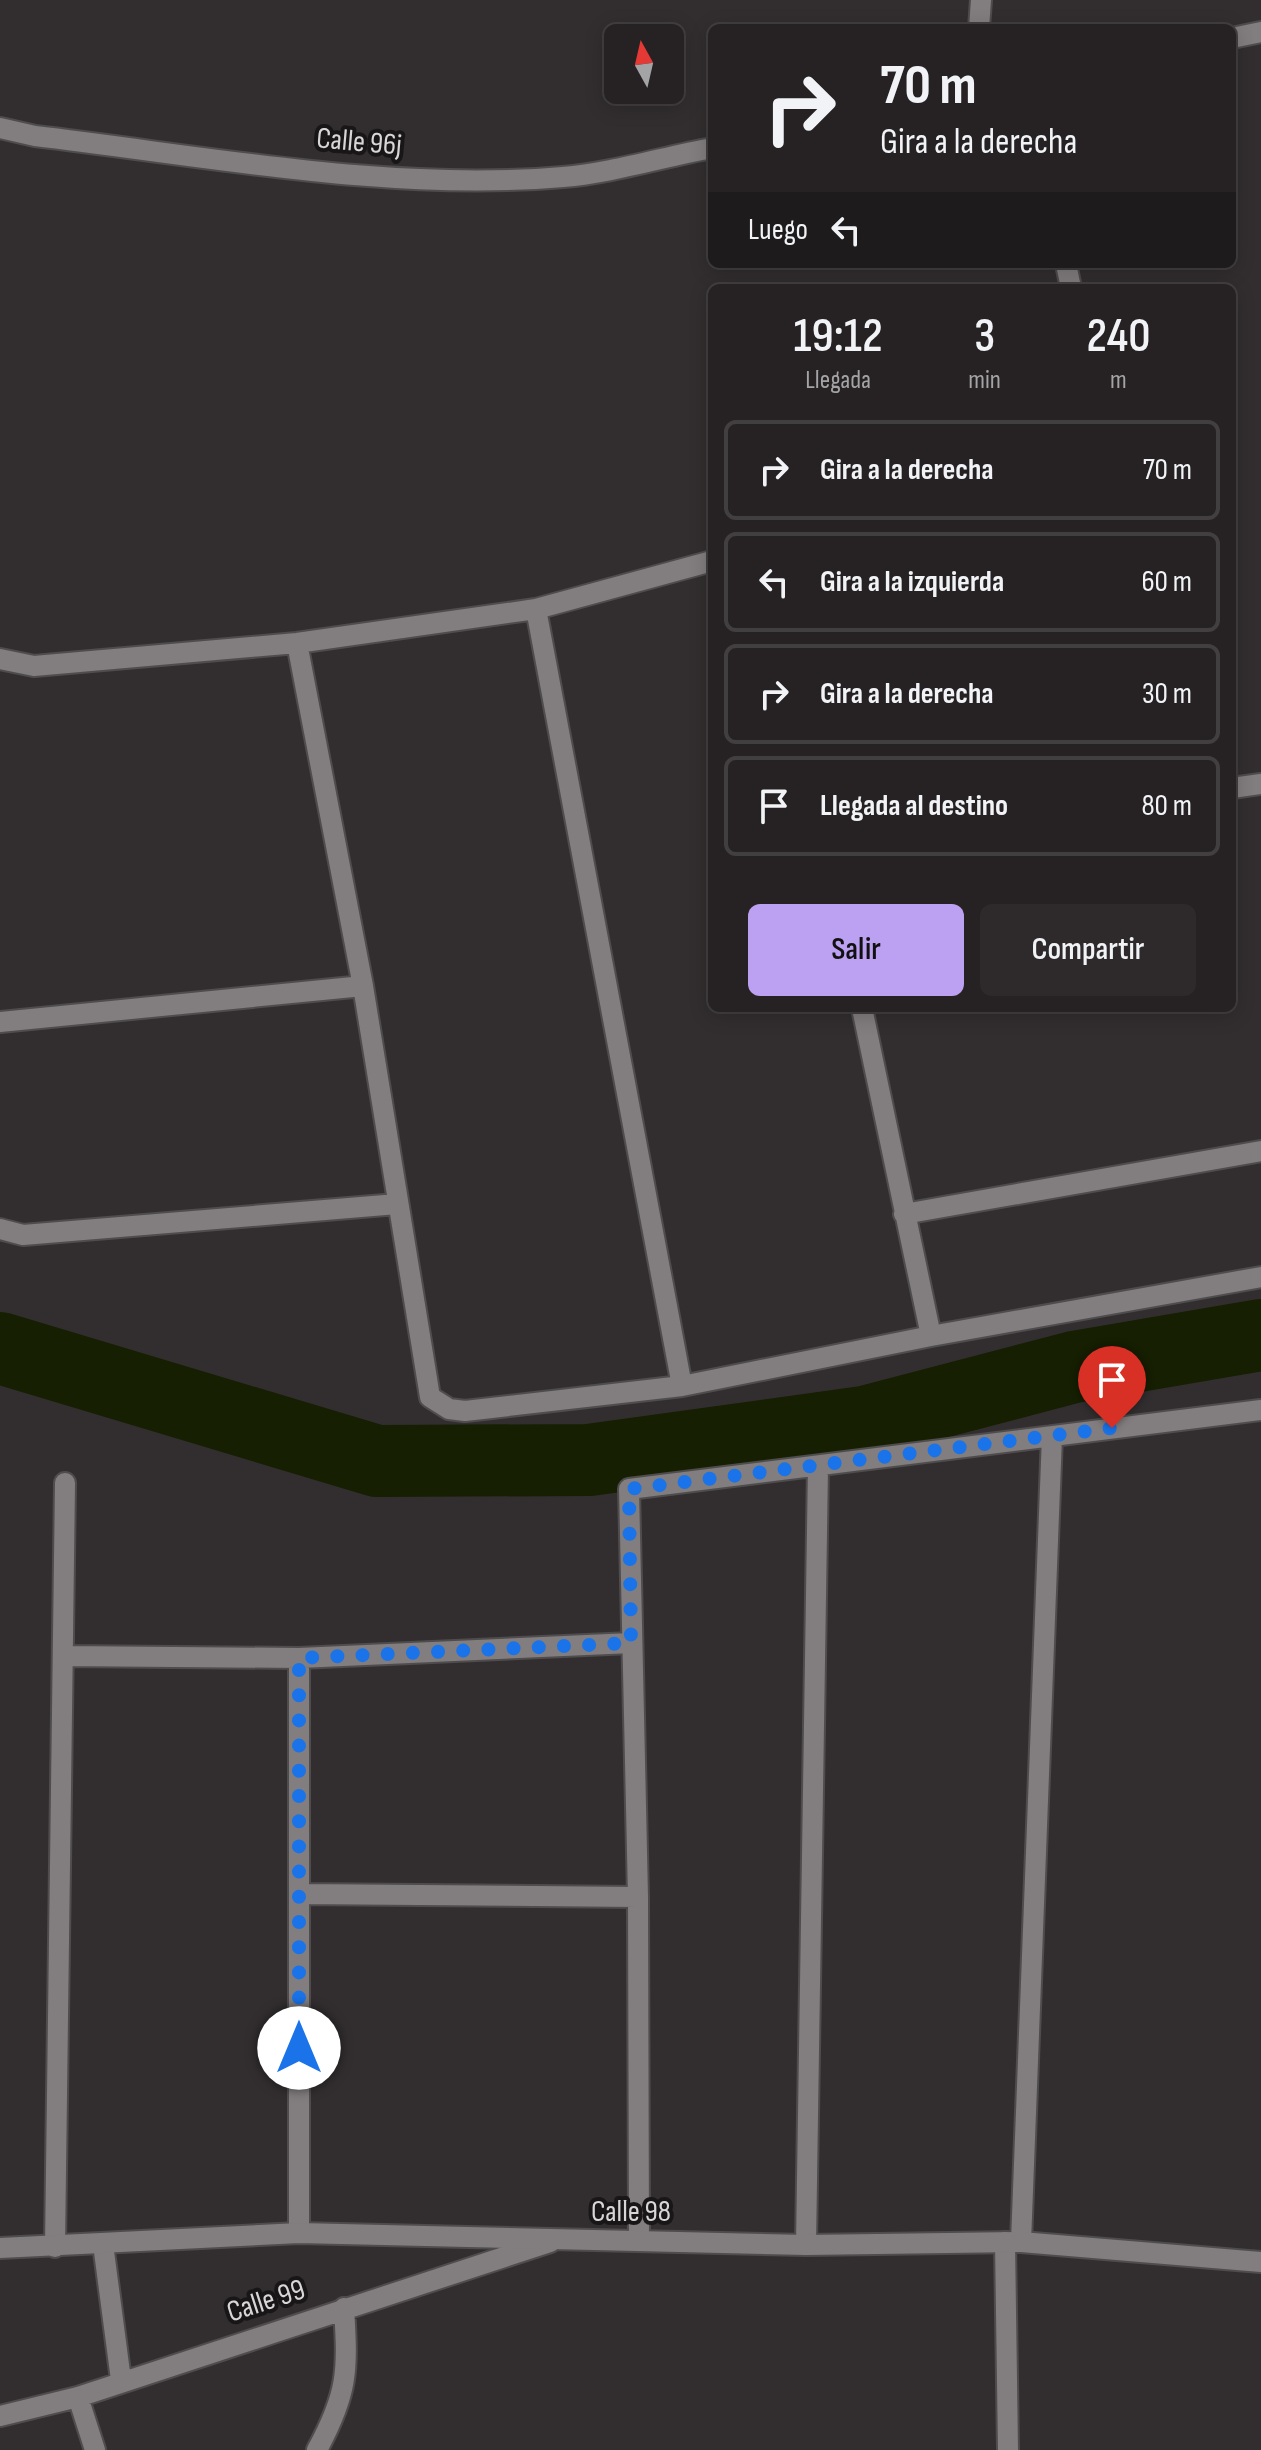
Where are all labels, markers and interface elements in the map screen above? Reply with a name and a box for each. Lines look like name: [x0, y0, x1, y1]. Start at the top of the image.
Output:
north arrow: [604, 24, 684, 104]
map controls: [604, 24, 684, 104]
text: 70 m: [880, 53, 977, 120]
icon: right: [748, 56, 852, 160]
street label: Calle 96j: [315, 120, 403, 164]
text: Gira a la derecha: [880, 121, 1077, 164]
icon: left: [824, 208, 868, 252]
text: Luego: [748, 212, 808, 248]
text: 19:12: [794, 308, 883, 365]
text: 3: [974, 308, 995, 365]
text: 240: [1087, 308, 1150, 365]
text: Llegada: [805, 365, 871, 396]
text: min: [968, 365, 1001, 396]
text: m: [1110, 365, 1127, 396]
icon: right: [752, 448, 796, 492]
text: Gira a la derecha: [820, 452, 994, 488]
text: 70 m: [1143, 452, 1192, 488]
icon: left: [752, 560, 796, 604]
text: Gira a la izquierda: [820, 564, 1004, 600]
text: 60 m: [1141, 564, 1192, 600]
icon: right: [752, 672, 796, 716]
text: Gira a la derecha: [820, 676, 994, 712]
text: 30 m: [1142, 676, 1192, 712]
icon: arrive: [752, 784, 796, 828]
text: Llegada al destino: [820, 788, 1008, 824]
text: 80 m: [1141, 788, 1192, 824]
button: Salir: [748, 904, 964, 996]
button: Compartir: [980, 904, 1196, 996]
pin: [1078, 1346, 1146, 1428]
icon: arrive: [1090, 1358, 1134, 1402]
position arrow: [257, 2006, 341, 2090]
street label: Calle 98: [591, 2194, 671, 2230]
street label: Calle 99: [222, 2271, 310, 2331]

